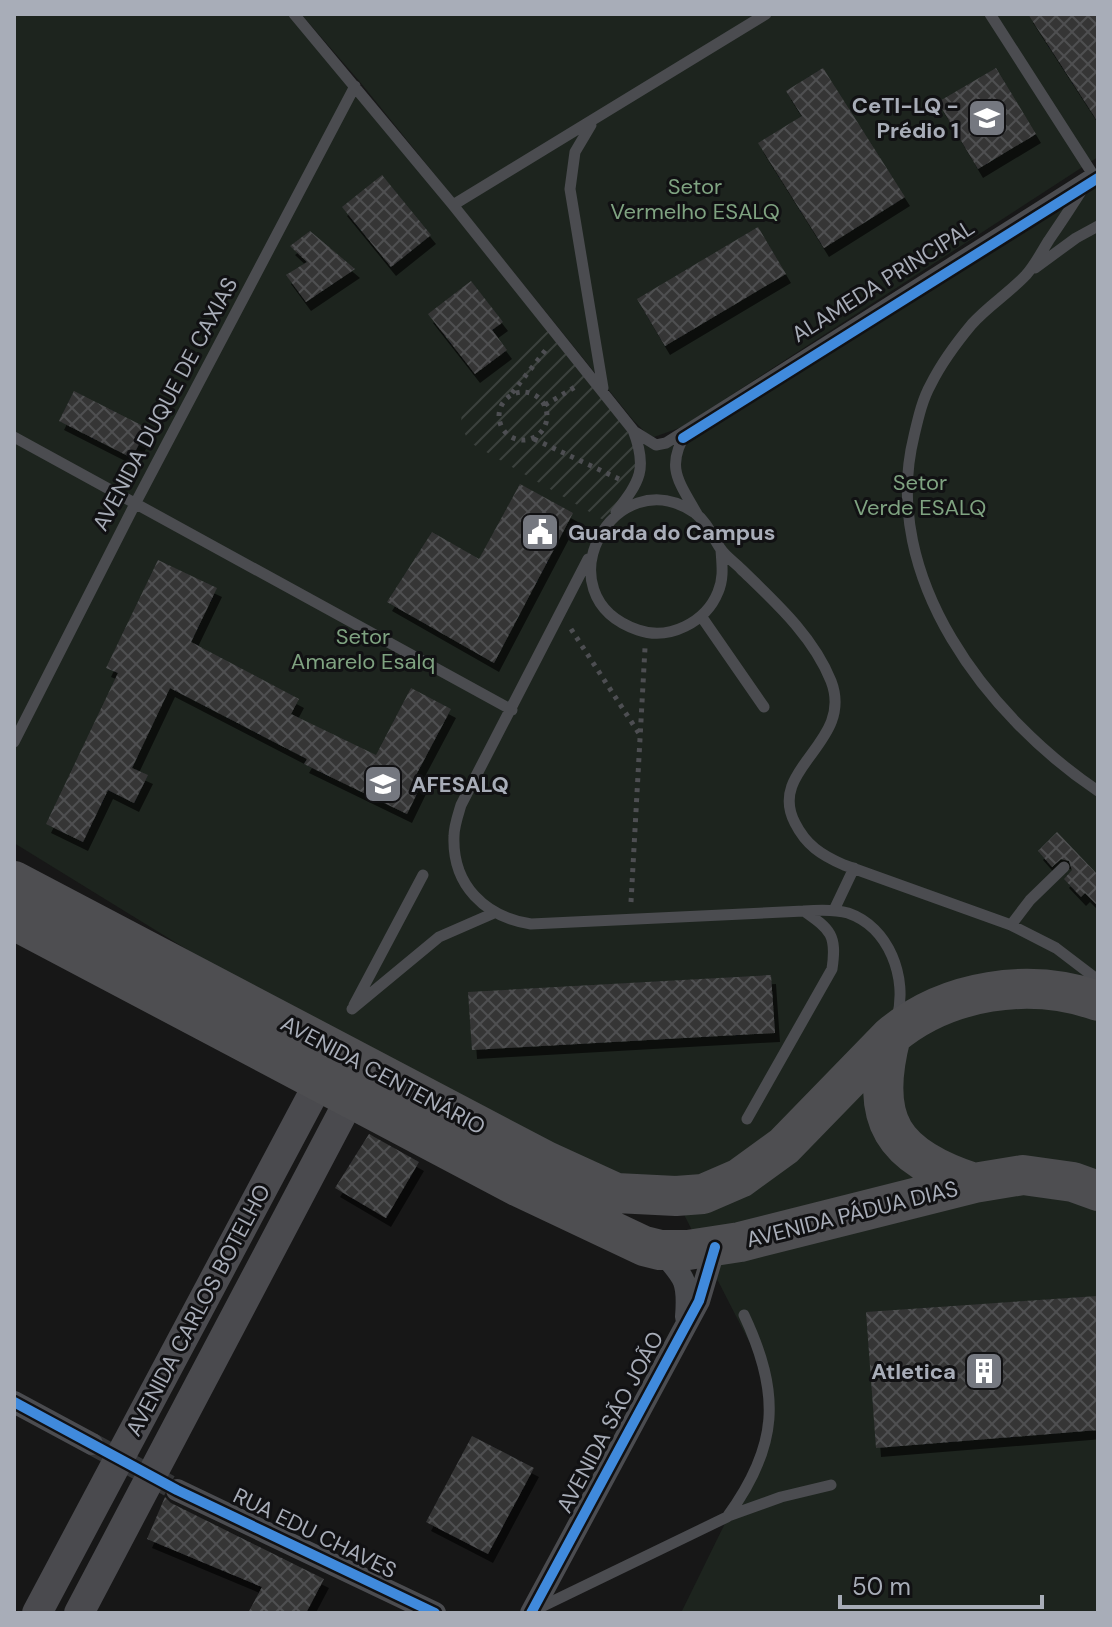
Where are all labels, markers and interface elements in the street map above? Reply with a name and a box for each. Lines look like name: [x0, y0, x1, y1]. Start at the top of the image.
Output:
place label: CeTI-LQ - Prédio 1: [852, 91, 959, 145]
school or university icon: CeTI-LQ - Prédio 1: [966, 97, 1008, 139]
park label: Setor Vermelho ESALQ: [610, 172, 780, 226]
street label: ALAMEDA PRINCIPAL: [786, 213, 980, 349]
street label: AVENIDA DUQUE DE CAXIAS: [86, 272, 244, 536]
park label: Setor Verde ESALQ: [854, 468, 986, 522]
public building icon: Guarda do Campus: [519, 511, 561, 553]
place label: Guarda do Campus: [568, 518, 775, 547]
park label: Setor Amarelo Esalq: [291, 622, 435, 676]
school or university icon: AFESALQ: [362, 763, 404, 805]
place label: AFESALQ: [411, 770, 509, 799]
street label: AVENIDA CENTENÁRIO: [276, 1009, 490, 1141]
street label: AVENIDA PÁDUA DIAS: [743, 1174, 961, 1254]
street label: AVENIDA CARLOS BOTELHO: [119, 1179, 277, 1441]
street label: AVENIDA SÃO JOÃO: [550, 1326, 670, 1518]
building icon: Atletica: [963, 1350, 1005, 1392]
place label: Atletica: [871, 1357, 956, 1386]
street label: RUA EDU CHAVES: [229, 1481, 401, 1585]
scale bar: [840, 1559, 1042, 1609]
text: 50 m: [852, 1571, 911, 1602]

